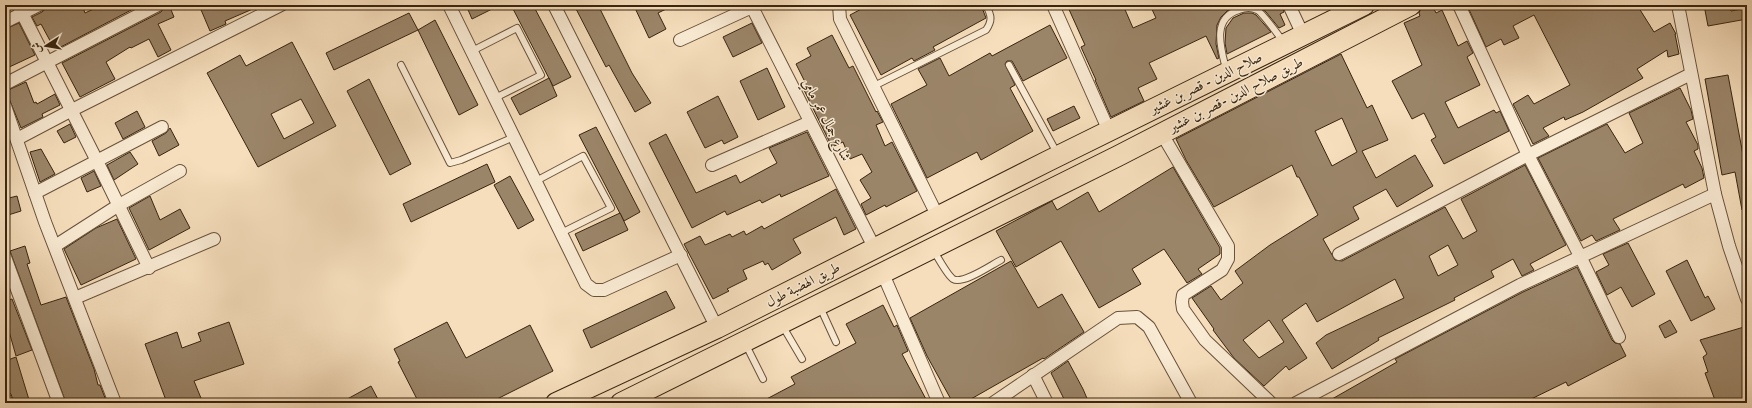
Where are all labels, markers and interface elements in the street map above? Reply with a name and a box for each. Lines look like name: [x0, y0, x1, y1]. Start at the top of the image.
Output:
north arrow: [26, 26, 66, 66]
text: ش: [29, 41, 45, 55]
street label: صلاح الدين - قصر بن غشير: [1145, 48, 1267, 122]
street label: طريق صلاح الدين -قصر بن غشير: [1164, 53, 1308, 140]
street label: شارع جمال عمر مامي: [796, 76, 855, 165]
street label: طريق الهضبة طول: [763, 259, 843, 311]

